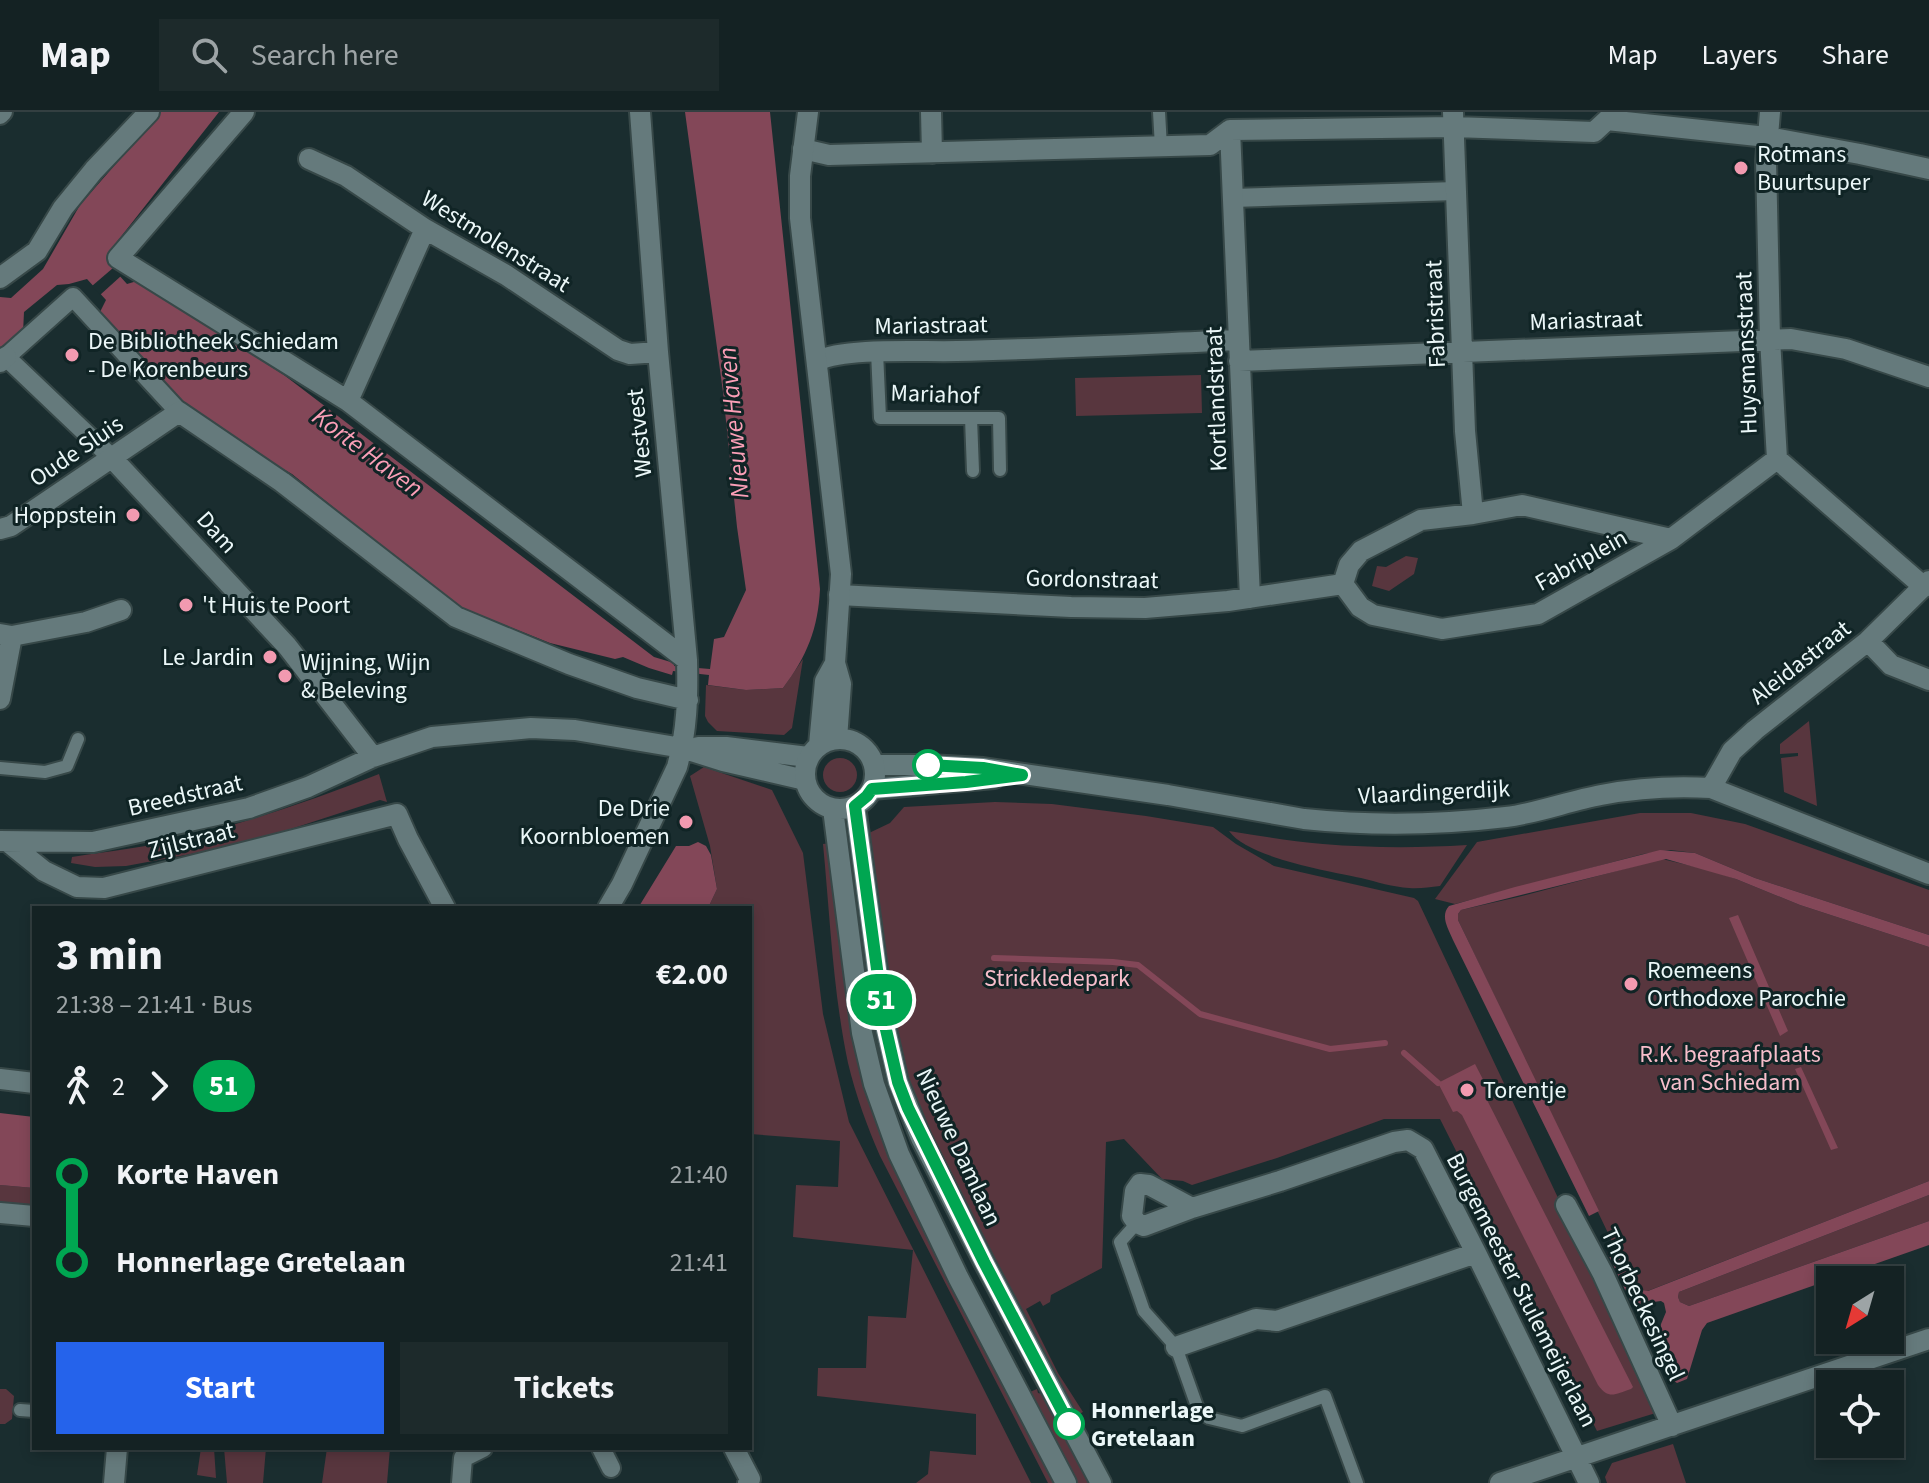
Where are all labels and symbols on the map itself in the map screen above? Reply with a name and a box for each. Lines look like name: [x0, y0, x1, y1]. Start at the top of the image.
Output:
place label: Rotmans Buurtsuper: [1757, 137, 1871, 200]
marker: Rotmans Buurtsuper: [1732, 159, 1750, 177]
street label: Westmolenstraat: [414, 182, 577, 301]
street label: Fabristraat: [1416, 259, 1455, 369]
street label: Huysmansstraat: [1726, 271, 1767, 435]
street label: Mariastraat: [1529, 301, 1643, 340]
street label: Mariastraat: [874, 307, 988, 344]
place label: De Bibliotheek Schiedam - De Korenbeurs: [88, 324, 339, 387]
street label: Kortlandstraat: [1196, 326, 1237, 472]
marker: De Bibliotheek Schiedam - De Korenbeurs: [63, 346, 81, 364]
water label: Nieuwe Haven: [708, 346, 759, 500]
street label: Mariahof: [890, 375, 981, 414]
street label: Westvest: [617, 387, 662, 479]
water label: Korte Haven: [305, 398, 431, 506]
street label: Oude Sluis: [22, 407, 130, 496]
place label: Hoppstein: [13, 498, 117, 533]
street label: Dam: [188, 503, 245, 561]
marker: Hoppstein: [124, 506, 142, 524]
street label: Fabriplein: [1529, 521, 1634, 600]
street label: Gordonstraat: [1025, 561, 1159, 598]
place label: 't Huis te Poort: [202, 588, 350, 623]
marker: 't Huis te Poort: [177, 596, 195, 614]
street label: Aleidastraat: [1742, 612, 1858, 713]
place label: Le Jardin: [162, 640, 254, 675]
place label: Wijning, Wijn & Beleving: [301, 645, 431, 708]
marker: Le Jardin: [261, 648, 279, 666]
marker: Wijning, Wijn & Beleving: [276, 667, 294, 685]
unlabelled marker: [913, 750, 943, 780]
street label: Breedstraat: [124, 765, 246, 826]
street label: Vlaardingerdijk: [1357, 771, 1511, 814]
place label: De Drie Koornbloemen: [520, 791, 670, 854]
street label: Zijlstraat: [144, 813, 238, 868]
marker: De Drie Koornbloemen: [677, 813, 695, 831]
place label: Roemeens Orthodoxe Parochie: [1647, 953, 1846, 1016]
park label: Strickledepark: [984, 961, 1130, 996]
line badge: 51: [845, 974, 917, 1026]
marker: Roemeens Orthodoxe Parochie: [1622, 975, 1640, 993]
park label: R.K. begraafplaats van Schiedam: [1639, 1037, 1821, 1100]
street label: Nieuwe Damlaan: [907, 1063, 1010, 1232]
place label: Torentje: [1483, 1073, 1566, 1108]
marker: Torentje: [1458, 1081, 1476, 1099]
street label: Burgemeester Stulemeijerlaan: [1437, 1147, 1606, 1434]
street label: Thorbeckesingel: [1592, 1222, 1693, 1387]
north arrow: [1816, 1266, 1904, 1354]
place label: Honnerlage Gretelaan: [1091, 1393, 1214, 1456]
marker: Honnerlage Gretelaan: [1054, 1409, 1084, 1439]

